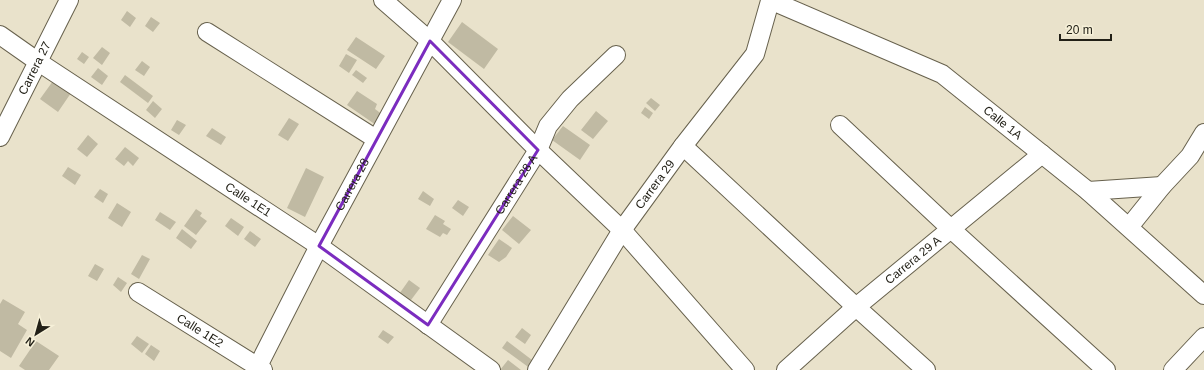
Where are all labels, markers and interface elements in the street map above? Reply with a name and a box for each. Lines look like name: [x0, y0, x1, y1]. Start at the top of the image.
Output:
scale bar: [1060, 16, 1111, 42]
text: 20 m: [1066, 23, 1093, 37]
street label: Carrera 27: [15, 39, 54, 97]
street label: Calle 1A: [981, 103, 1025, 142]
street label: Carrera 28 A: [492, 152, 540, 217]
street label: Carrera 28: [332, 156, 372, 213]
street label: Carrera 29: [632, 157, 678, 212]
street label: Calle 1E1: [223, 180, 274, 220]
street label: Carrera 29 A: [882, 233, 944, 287]
street label: Calle 1E2: [174, 311, 226, 351]
north arrow: [16, 314, 56, 354]
text: N: [23, 335, 37, 349]

